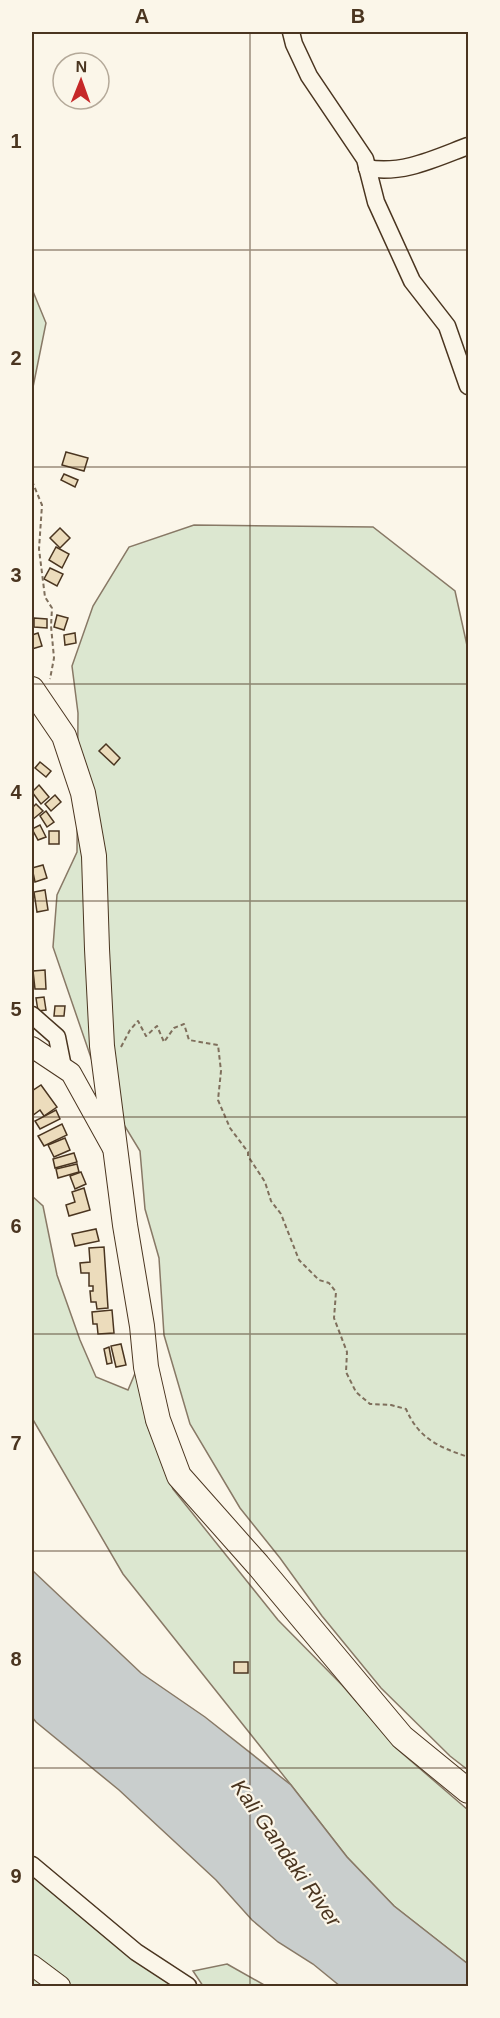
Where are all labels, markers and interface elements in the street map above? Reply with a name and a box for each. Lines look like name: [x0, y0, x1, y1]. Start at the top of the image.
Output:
text: A: [135, 5, 149, 27]
text: B: [351, 5, 365, 27]
north arrow: [51, 51, 111, 111]
text: N: [75, 58, 87, 75]
text: 1: [10, 130, 22, 152]
text: 2: [10, 347, 22, 369]
text: 3: [10, 564, 22, 586]
text: 4: [10, 781, 22, 803]
text: 5: [10, 998, 22, 1020]
text: 6: [10, 1215, 22, 1237]
text: 7: [10, 1432, 22, 1454]
text: 8: [10, 1648, 22, 1670]
water label: Kali Gandaki River: [227, 1775, 346, 1931]
text: 9: [10, 1865, 22, 1887]

